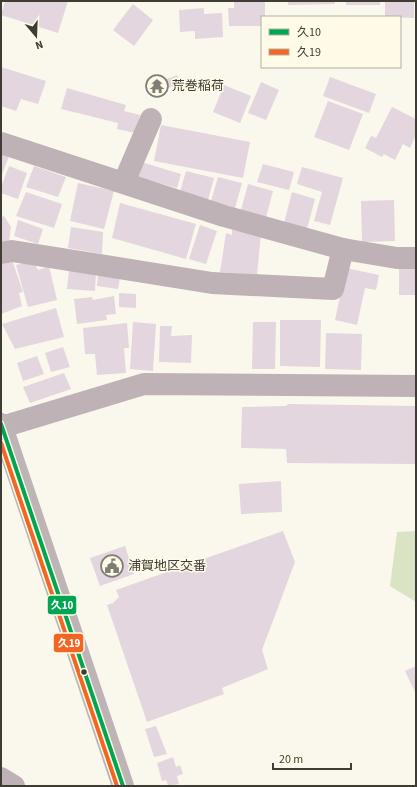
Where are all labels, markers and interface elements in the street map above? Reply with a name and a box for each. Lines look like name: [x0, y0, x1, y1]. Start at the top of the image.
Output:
north arrow: [16, 16, 56, 56]
legend: [261, 16, 401, 68]
text: 久10: [297, 24, 321, 41]
text: N: [33, 37, 45, 53]
text: 久19: [297, 44, 321, 61]
temple icon: 荒巻稲荷: [144, 73, 170, 99]
place label: 荒巻稲荷: [172, 77, 224, 95]
public building icon: 浦賀地区交番: [99, 553, 125, 579]
place label: 浦賀地区交番: [128, 557, 206, 575]
line badge: 久10: [47, 595, 77, 615]
text: 久10: [51, 598, 73, 613]
line badge: 久19: [53, 633, 84, 653]
text: 久19: [58, 636, 80, 651]
unlabelled marker: [79, 667, 89, 677]
scale bar: [273, 745, 351, 771]
text: 20 m: [279, 751, 303, 768]

